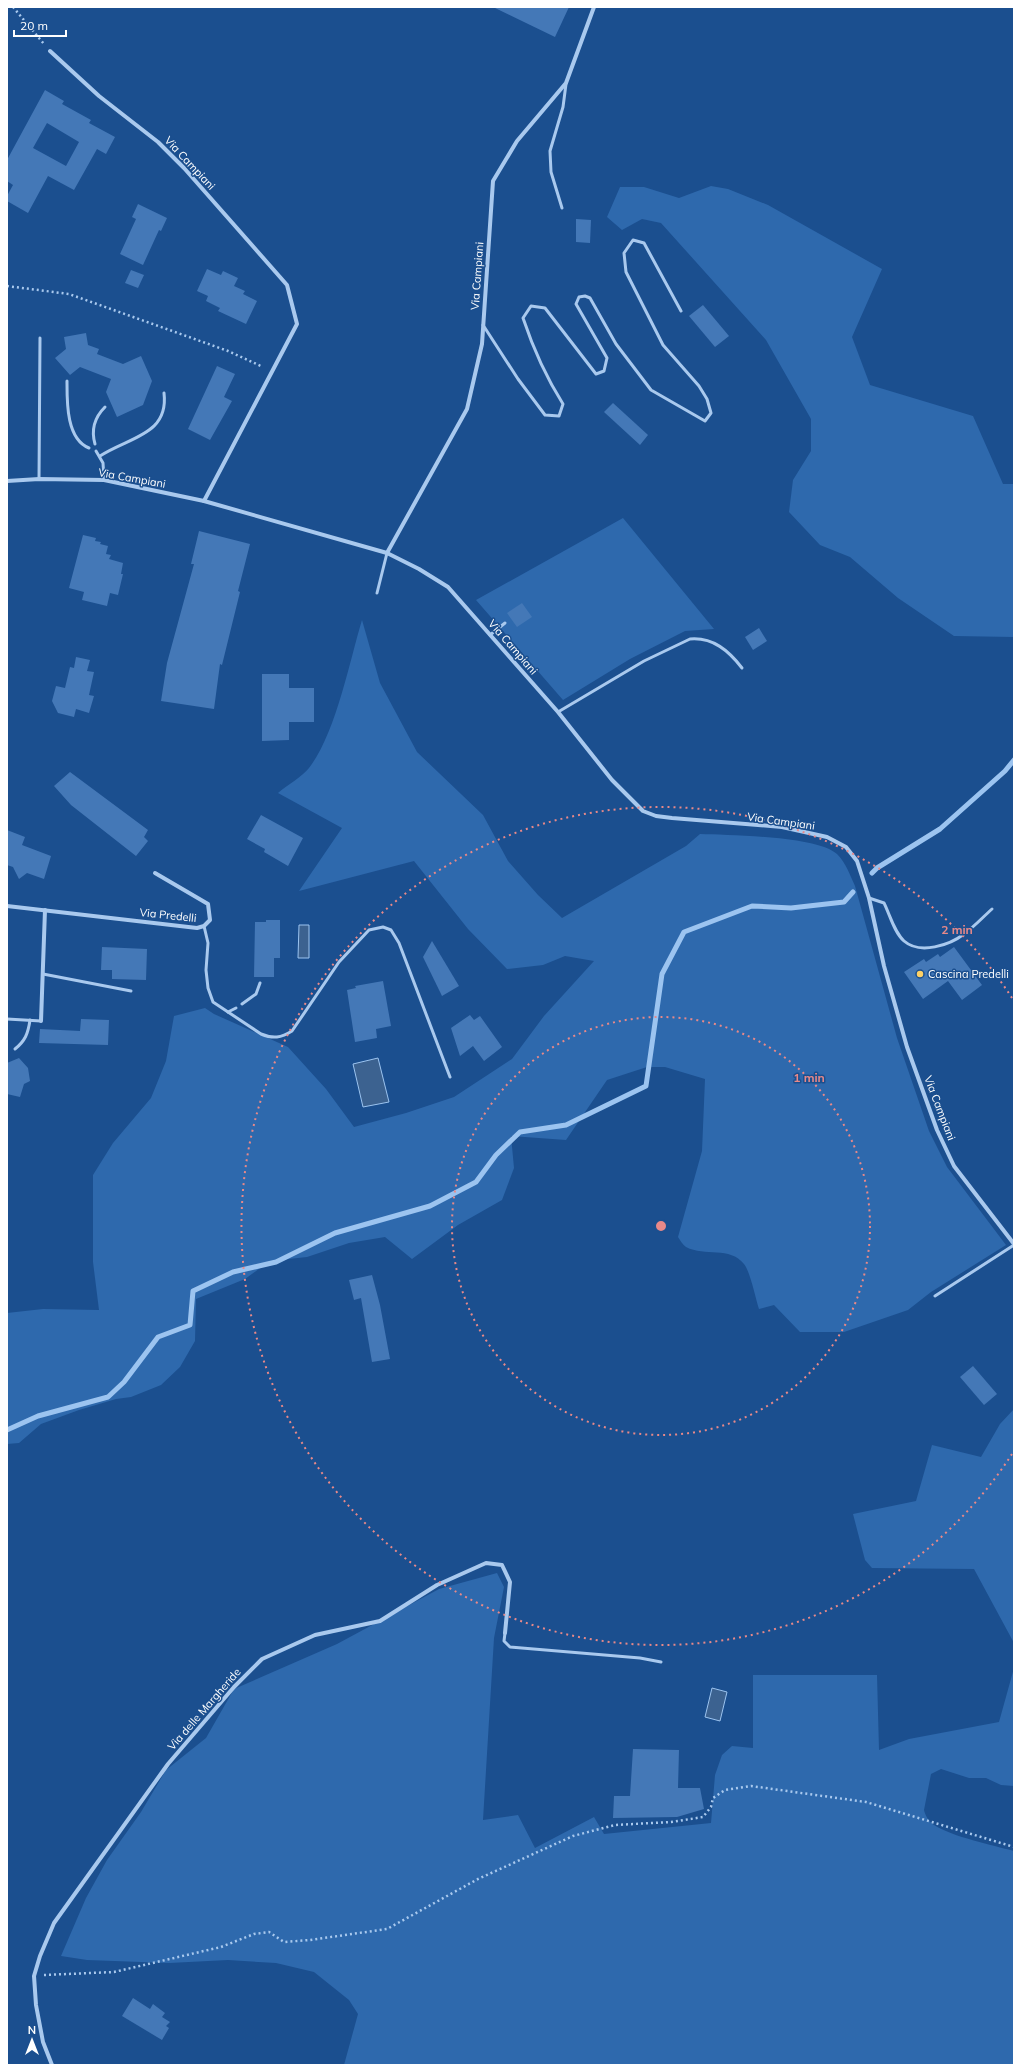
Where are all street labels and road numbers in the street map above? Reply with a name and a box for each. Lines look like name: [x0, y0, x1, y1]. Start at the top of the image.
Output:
street label: Via Campiani: [162, 133, 218, 193]
street label: Via Campiani: [468, 241, 486, 311]
street label: Via Campiani: [97, 465, 167, 491]
street label: Via Campiani: [485, 617, 541, 677]
street label: Via Campiani: [746, 809, 816, 833]
street label: Via Predelli: [139, 905, 197, 925]
street label: Via Campiani: [921, 1074, 959, 1142]
street label: Via delle Margheride: [164, 1665, 244, 1753]

